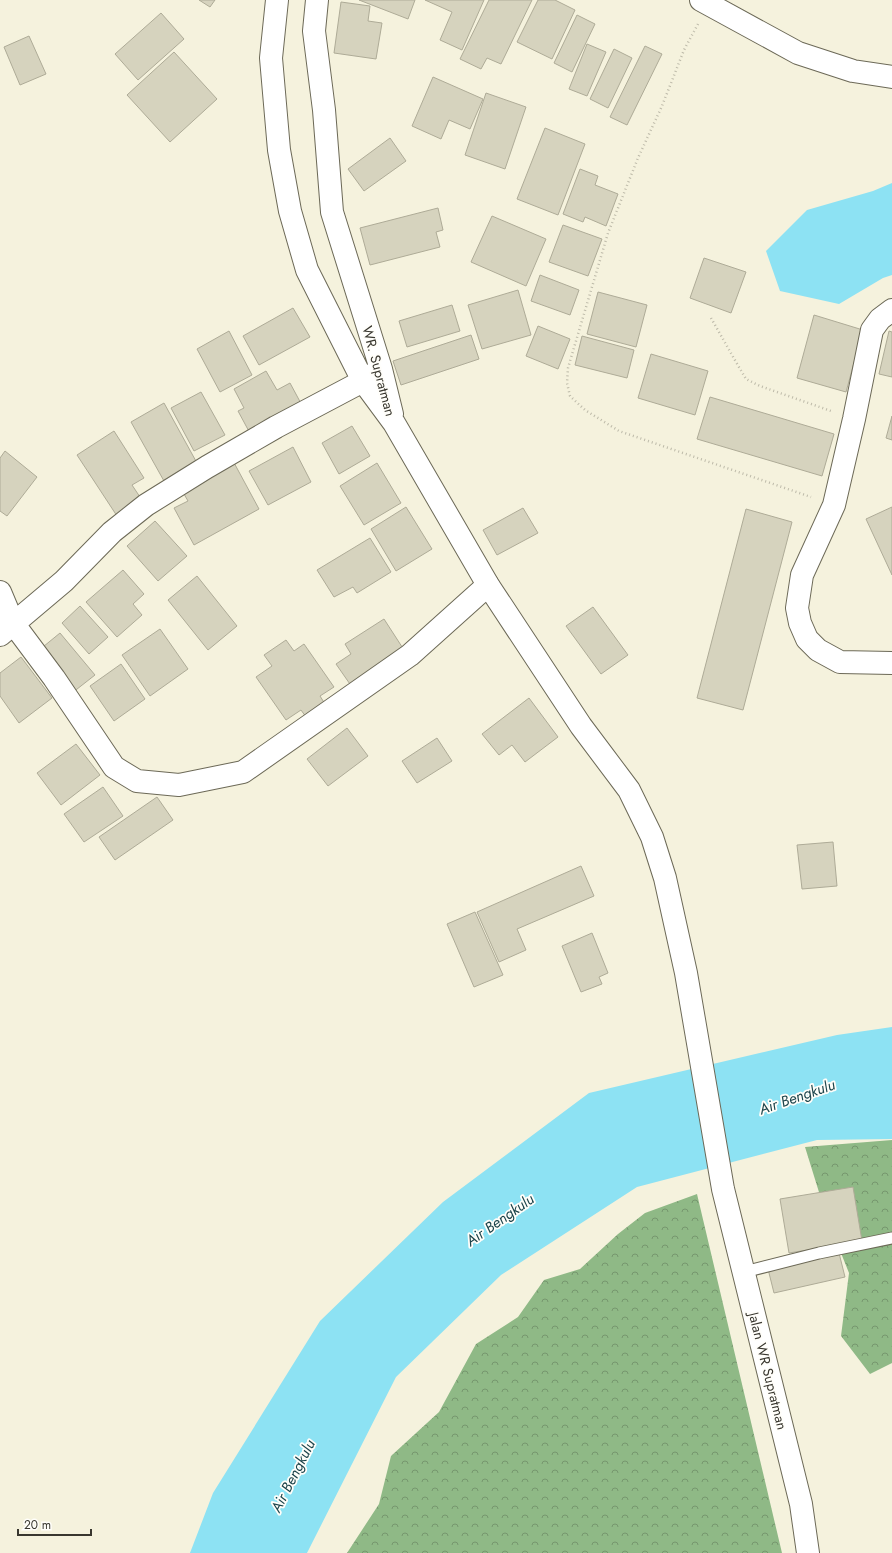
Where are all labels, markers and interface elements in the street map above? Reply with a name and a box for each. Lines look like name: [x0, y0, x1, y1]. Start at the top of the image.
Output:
street label: WR. Supratman: [357, 323, 401, 419]
water label: Air Bengkulu: [755, 1074, 838, 1121]
water label: Air Bengkulu: [460, 1188, 539, 1252]
street label: Jalan WR Supratman: [743, 1308, 792, 1432]
water label: Air Bengkulu: [265, 1435, 321, 1517]
scale bar: [18, 1511, 91, 1537]
text: 20 m: [24, 1516, 51, 1534]

